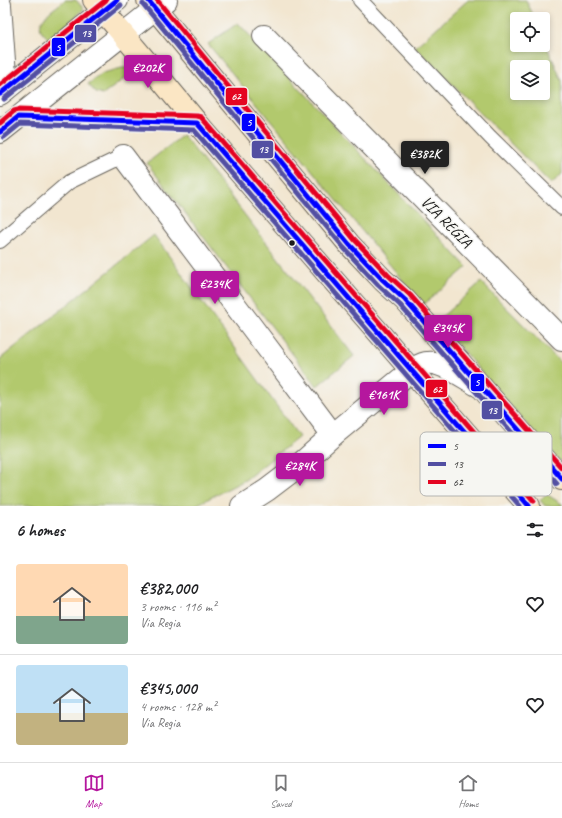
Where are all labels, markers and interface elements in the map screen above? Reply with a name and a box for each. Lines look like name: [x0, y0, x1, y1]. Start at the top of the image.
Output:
map controls: [510, 12, 550, 100]
button: locate: [510, 12, 550, 52]
line badge: 13: [74, 24, 97, 43]
text: 13: [81, 26, 92, 40]
line badge: 5: [51, 37, 66, 57]
text: 5: [56, 40, 62, 54]
pin: €202K: [120, 55, 176, 89]
text: €202K: [133, 60, 163, 76]
button: layers: [510, 60, 550, 100]
line badge: 62: [225, 87, 248, 106]
text: 62: [231, 89, 242, 103]
line badge: 5: [241, 113, 256, 132]
text: 5: [247, 115, 253, 129]
line badge: 13: [251, 140, 274, 159]
pin: €382K: [397, 141, 453, 175]
text: 13: [258, 142, 269, 156]
text: €382K: [410, 146, 440, 162]
street label: VIA REGIA: [416, 192, 477, 252]
unlabelled marker: [287, 238, 297, 248]
pin: €234K: [187, 271, 243, 305]
text: €234K: [200, 276, 230, 292]
pin: €345K: [420, 315, 476, 349]
text: €345K: [433, 320, 463, 336]
line badge: 5: [470, 373, 485, 392]
text: 5: [475, 375, 481, 389]
line badge: 62: [425, 379, 448, 398]
pin: €161K: [356, 382, 412, 416]
text: 62: [432, 382, 443, 396]
text: €161K: [369, 387, 399, 403]
line badge: 13: [481, 400, 503, 420]
text: 13: [487, 403, 498, 417]
legend: [420, 432, 552, 496]
text: 5: [453, 439, 459, 453]
pin: €284K: [272, 453, 328, 487]
text: 13: [453, 457, 464, 471]
text: €284K: [285, 458, 315, 474]
text: 62: [453, 475, 464, 489]
icon: filters: [524, 519, 546, 541]
text: 6 homes: [16, 520, 64, 541]
text: €382,000: [140, 578, 197, 599]
icon: home: [48, 580, 96, 628]
icon: heart: [524, 593, 546, 615]
text: 3 rooms · 116 m²: [140, 599, 216, 615]
text: Via Regia: [140, 615, 180, 631]
text: €345,000: [140, 678, 197, 699]
icon: home: [48, 681, 96, 729]
icon: heart: [524, 694, 546, 716]
text: 4 rooms · 128 m²: [140, 699, 216, 715]
text: Via Regia: [140, 715, 180, 731]
tab: Map: [83, 772, 105, 810]
tab: Saved: [270, 772, 292, 810]
tab: Home: [457, 772, 479, 810]

